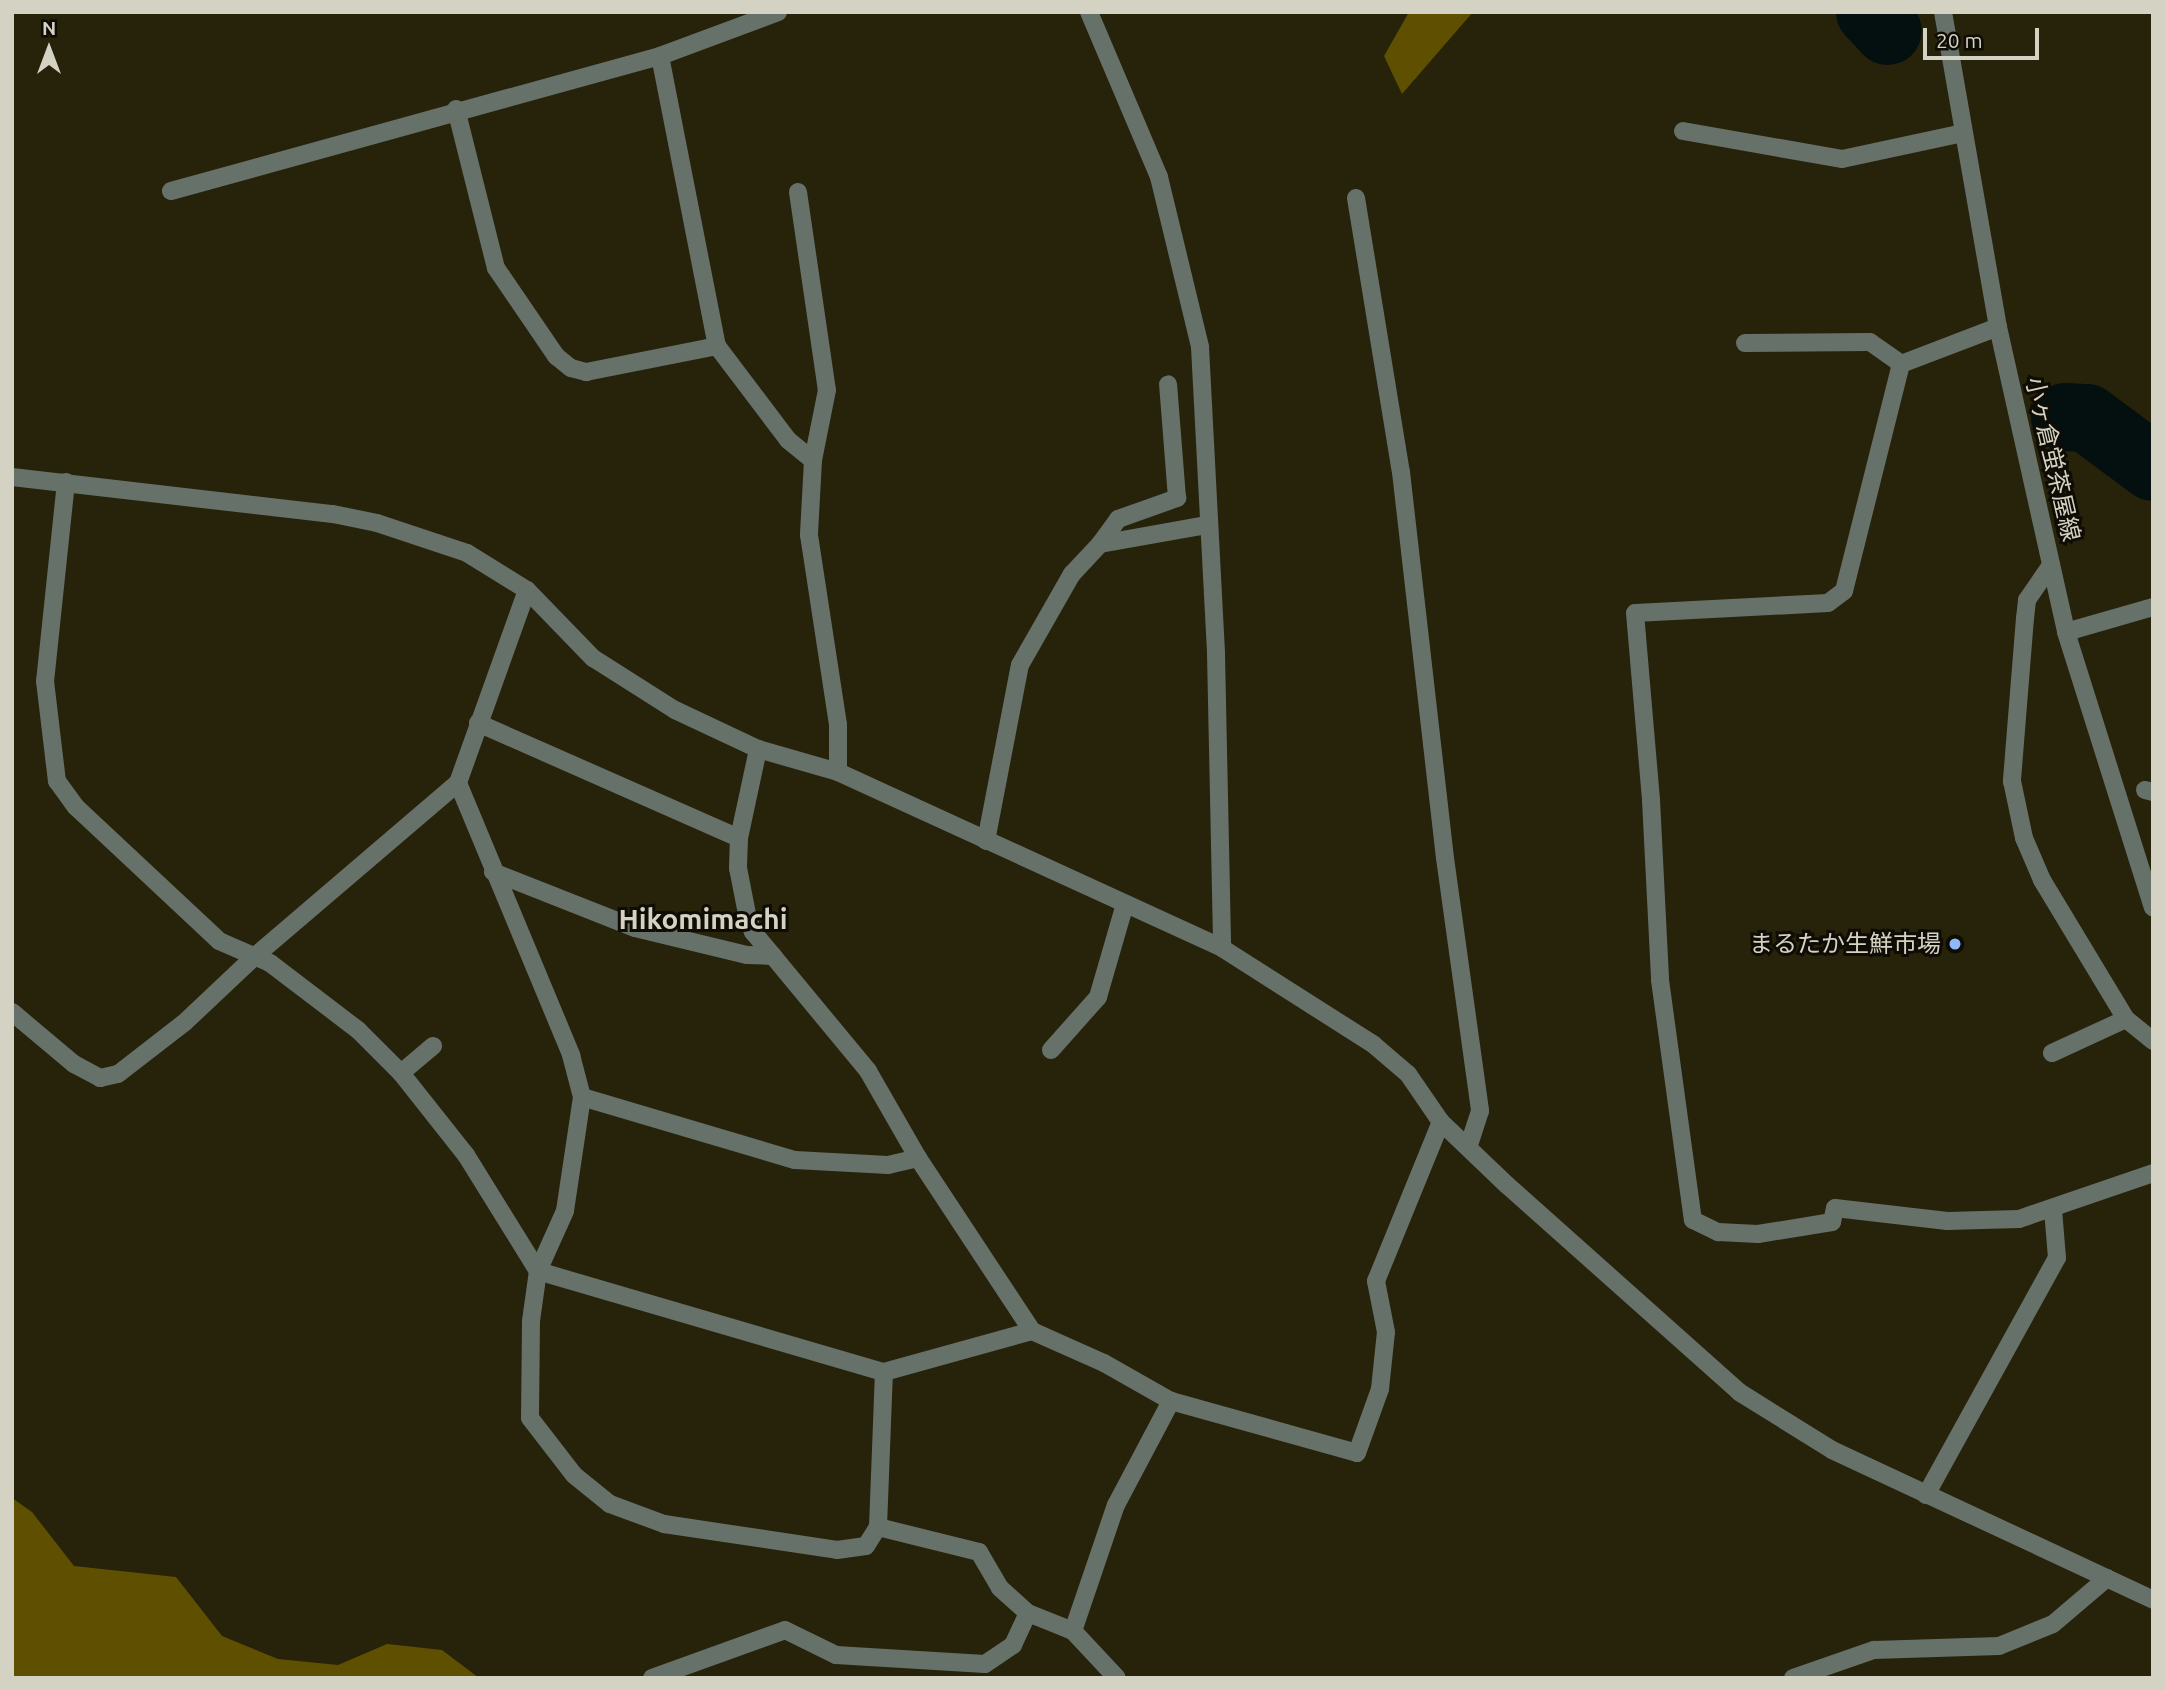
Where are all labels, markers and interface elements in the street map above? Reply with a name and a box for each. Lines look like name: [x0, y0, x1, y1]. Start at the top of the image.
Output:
north arrow: [14, 14, 84, 84]
scale bar: [1927, 14, 2042, 58]
text: N: [42, 17, 56, 39]
text: 20 m: [1936, 28, 1983, 52]
street label: 小ヶ倉蛍茶屋線: [2020, 374, 2086, 544]
district label: Hikomimachi: [619, 902, 787, 936]
place label: まるたか生鮮市場: [1749, 930, 1941, 958]
marker: まるたか生鮮市場: [1947, 936, 1963, 952]

